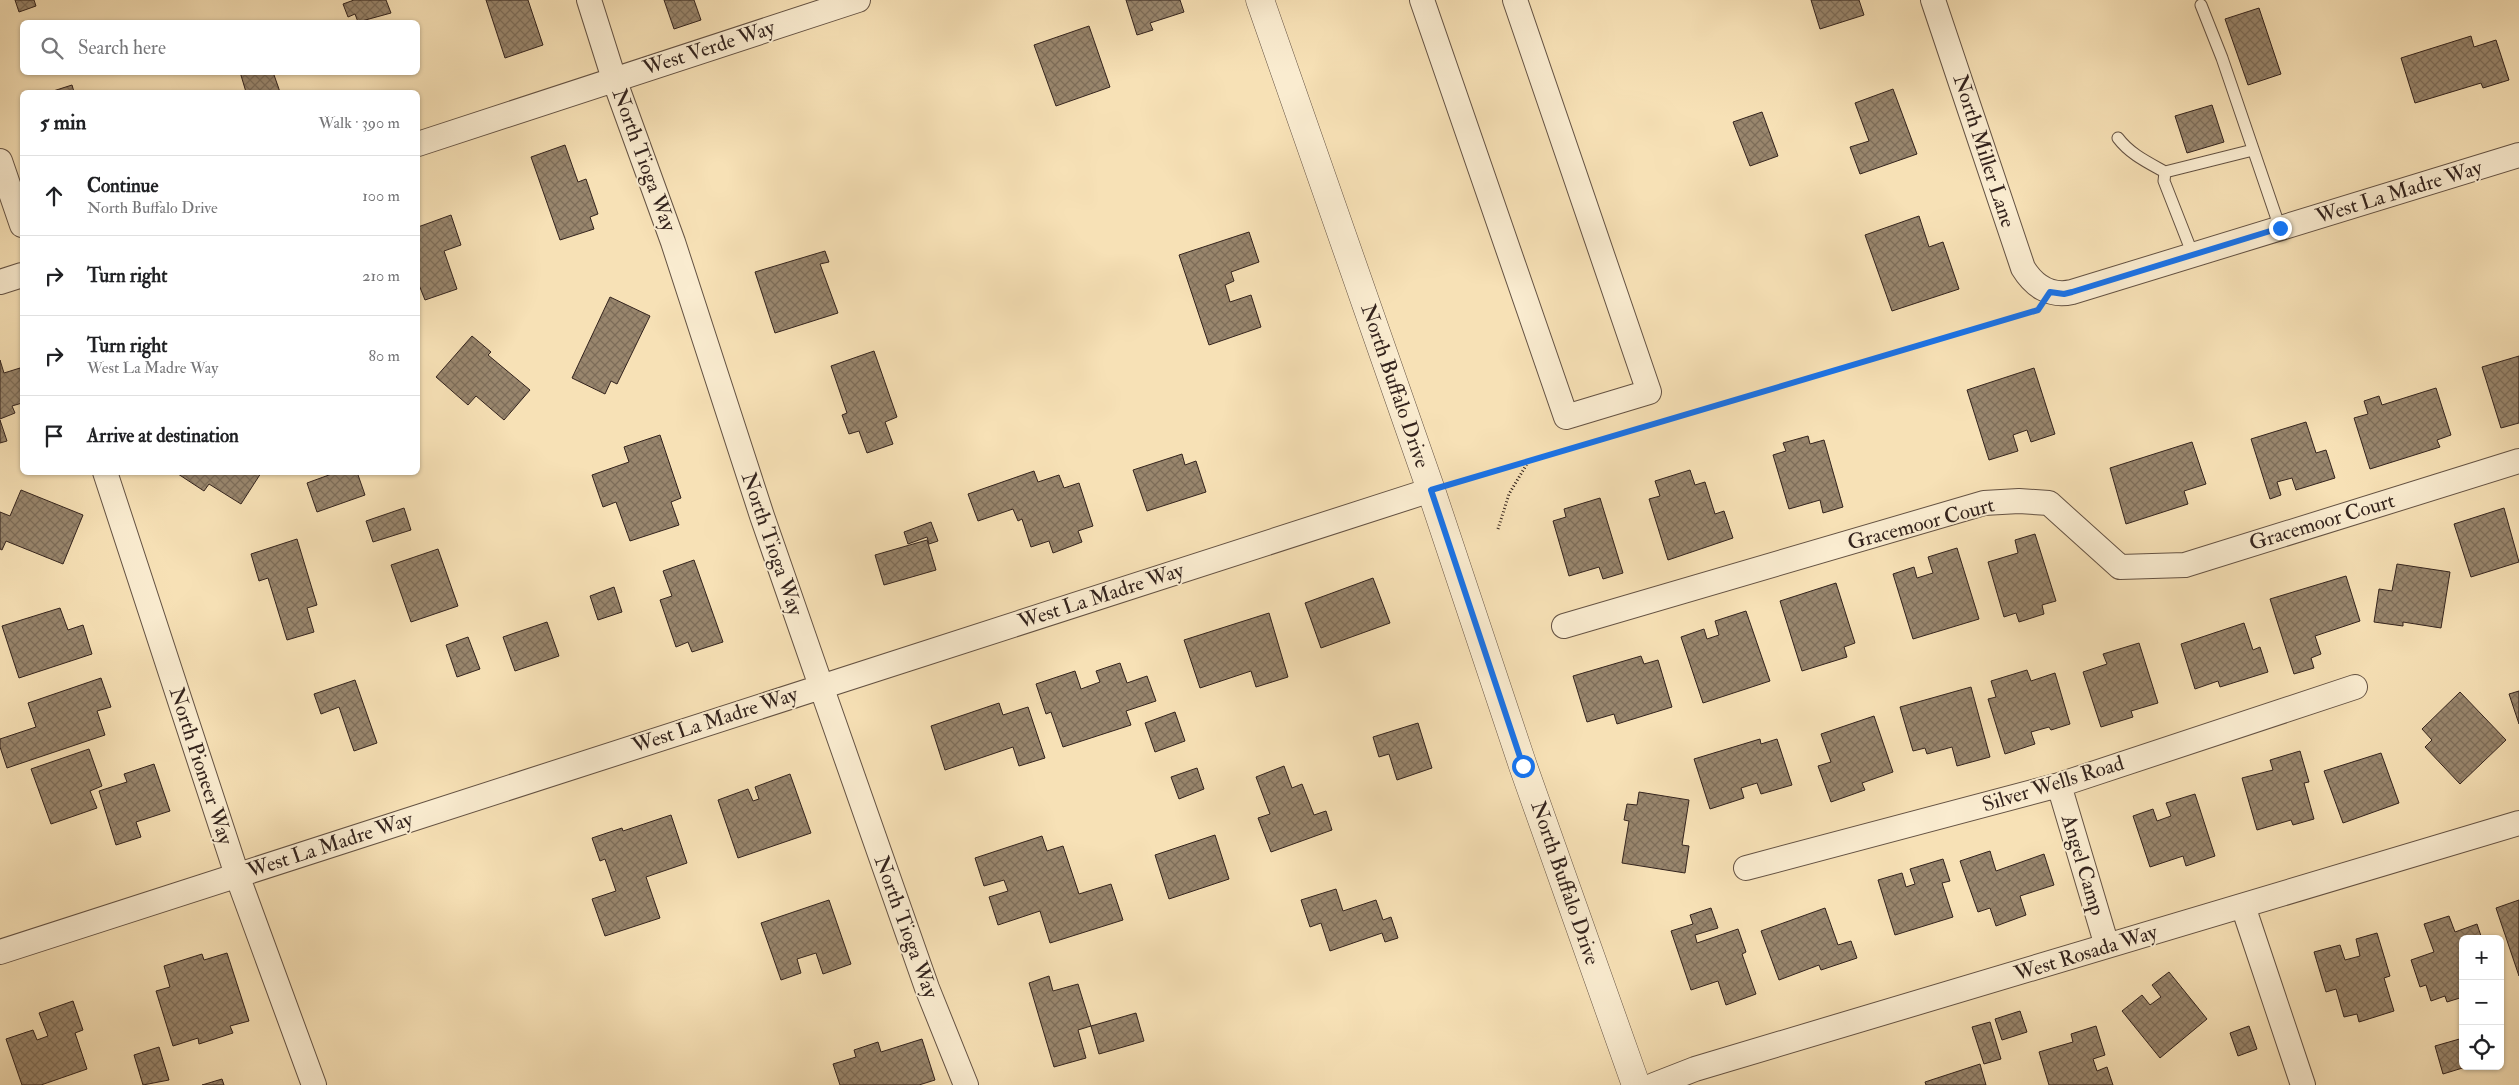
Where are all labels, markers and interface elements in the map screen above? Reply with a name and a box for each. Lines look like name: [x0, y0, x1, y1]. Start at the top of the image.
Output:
street label: West Verde Way: [639, 14, 779, 82]
search box: [20, 20, 420, 75]
icon: search: [38, 34, 66, 62]
text: Search here: [78, 36, 166, 60]
street label: North Miller Lane: [1947, 71, 2022, 231]
street label: North Tioga Way: [606, 85, 683, 236]
text: 5 min: [40, 109, 86, 136]
text: Walk · 390 m: [319, 113, 400, 133]
street label: West La Madre Way: [2312, 154, 2486, 230]
text: Continue: [87, 174, 158, 198]
icon: ahead: [40, 182, 68, 210]
text: 100 m: [362, 186, 400, 206]
text: North Buffalo Drive: [87, 198, 218, 218]
route end: [2269, 217, 2292, 240]
icon: right: [40, 262, 68, 290]
text: Turn right: [87, 264, 167, 288]
text: 210 m: [362, 266, 400, 286]
street label: North Buffalo Drive: [1354, 300, 1436, 472]
text: Turn right: [87, 334, 167, 358]
icon: right: [40, 342, 68, 370]
text: 80 m: [369, 346, 400, 366]
text: West La Madre Way: [87, 358, 218, 378]
icon: arrive: [40, 422, 68, 450]
text: Arrive at destination: [87, 424, 239, 448]
street label: North Tioga Way: [735, 469, 809, 620]
street label: Gracemoor Court: [2246, 487, 2398, 557]
street label: Gracemoor Court: [1845, 491, 1998, 557]
street label: West La Madre Way: [1014, 556, 1188, 636]
street label: West La Madre Way: [628, 680, 802, 760]
street label: North Pioneer Way: [163, 684, 239, 849]
street label: Silver Wells Road: [1979, 749, 2128, 818]
route start: [1512, 755, 1535, 778]
street label: North Buffalo Drive: [1524, 797, 1606, 969]
street label: West La Madre Way: [243, 805, 417, 885]
street label: Angel Camp: [2055, 810, 2111, 919]
street label: North Tioga Way: [868, 852, 945, 1003]
street label: West Rosada Way: [2010, 918, 2161, 988]
map controls: [2459, 935, 2504, 1070]
button: +: [2459, 935, 2504, 980]
button: −: [2459, 980, 2504, 1025]
button: locate: [2459, 1025, 2504, 1070]

